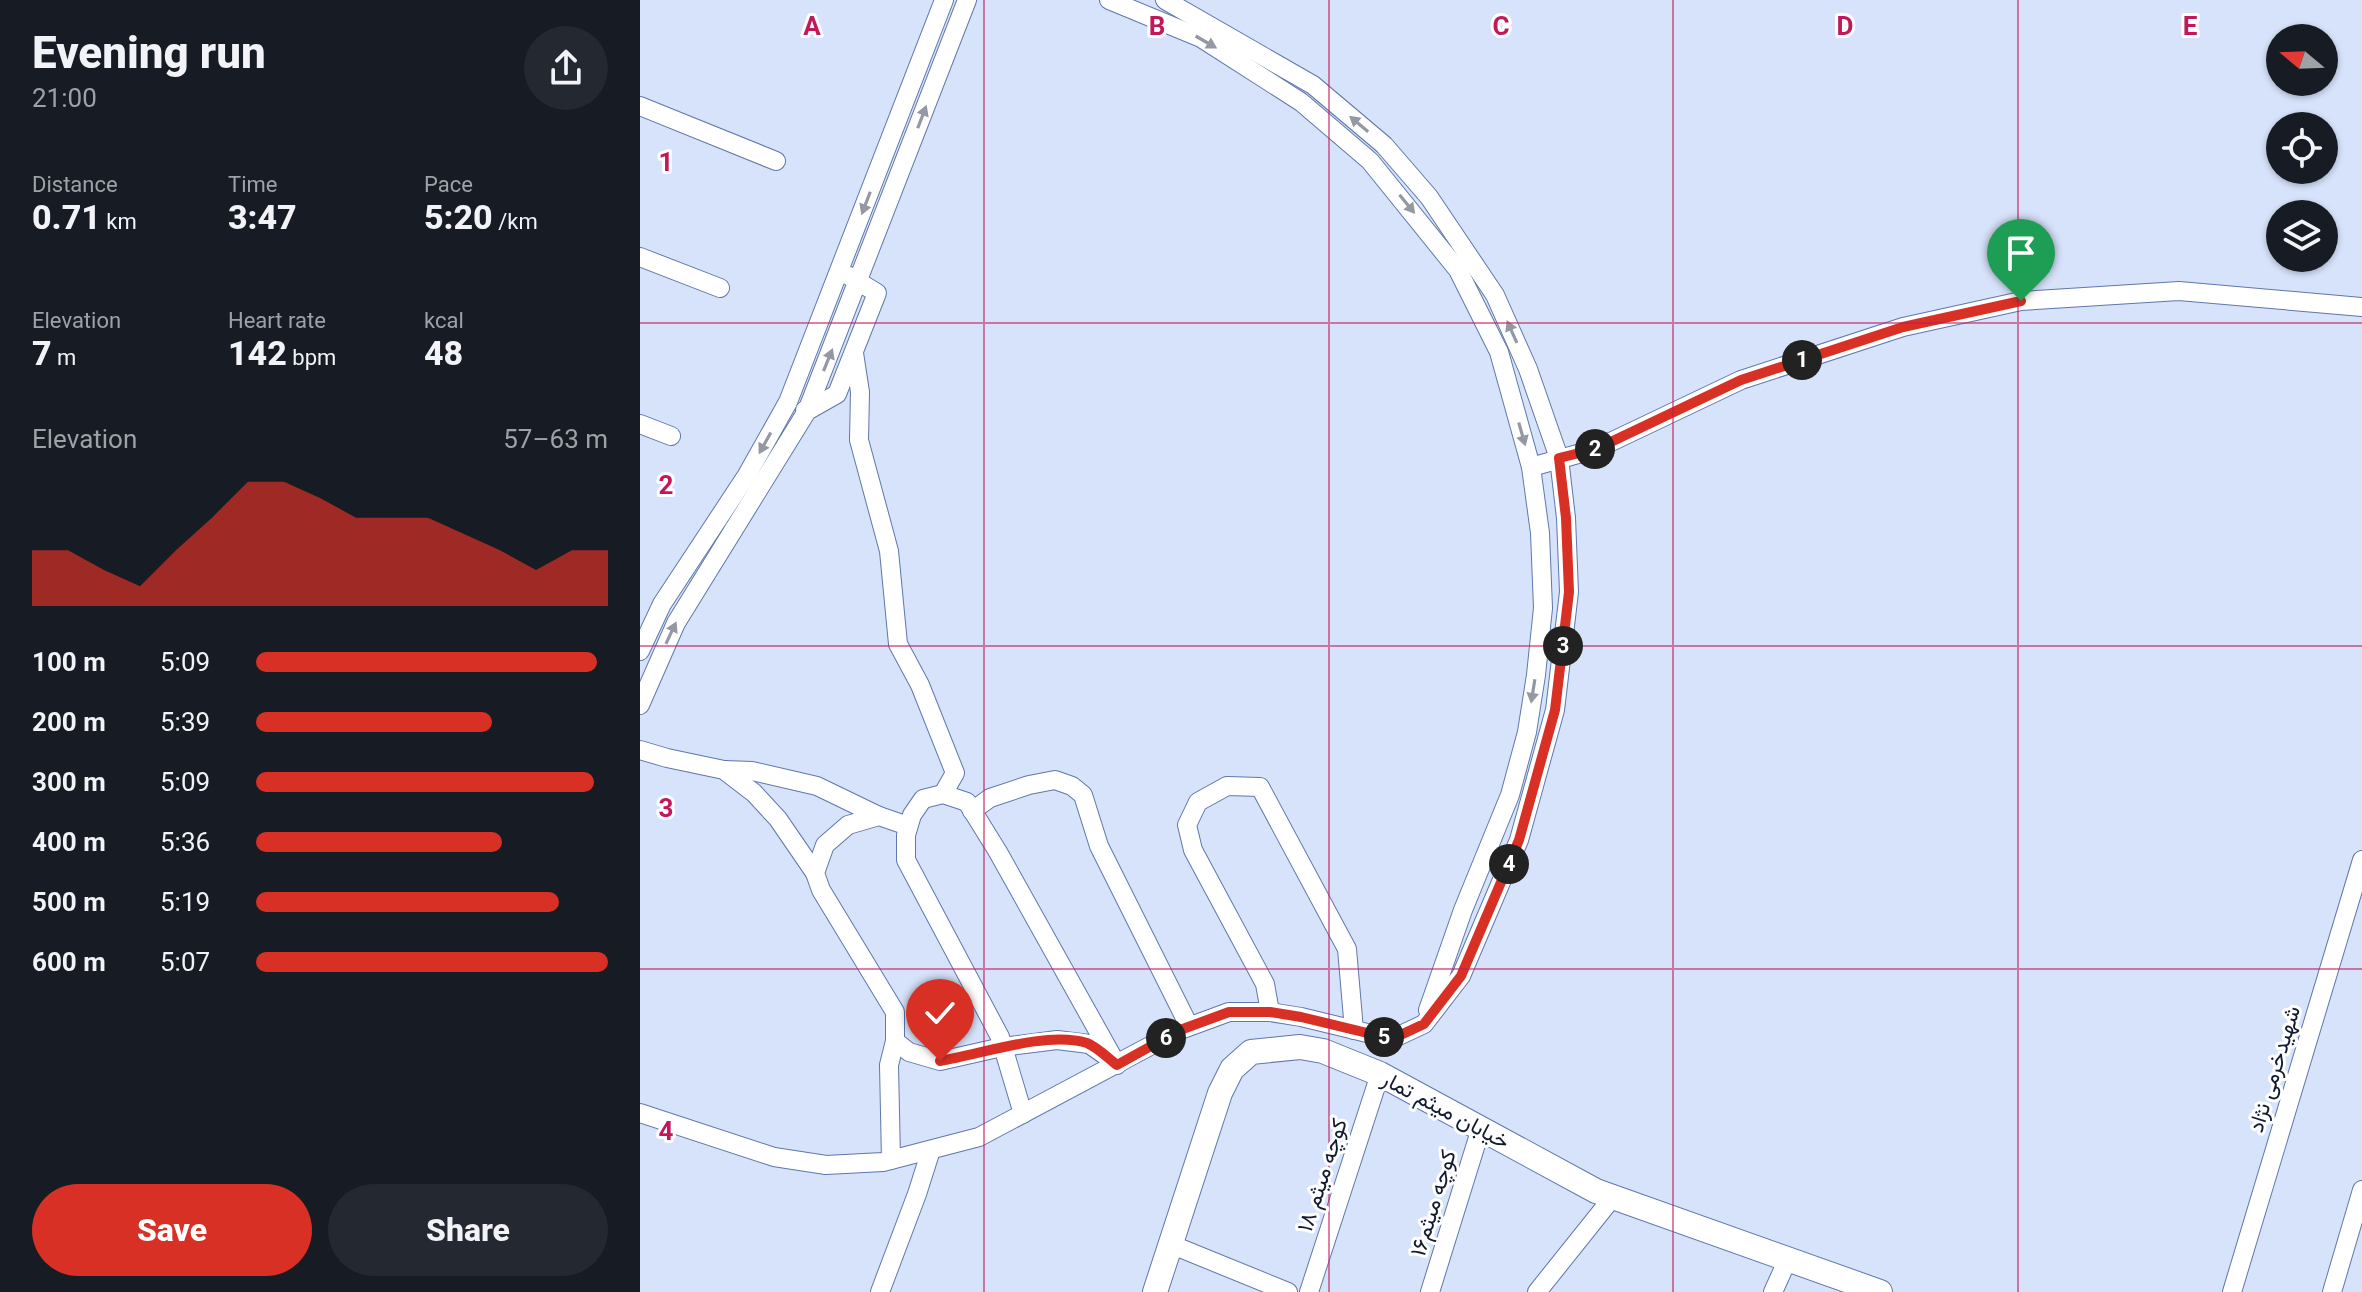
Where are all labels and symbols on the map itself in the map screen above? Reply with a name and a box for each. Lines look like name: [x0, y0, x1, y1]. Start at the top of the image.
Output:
text: A: [803, 11, 821, 41]
text: B: [1149, 11, 1165, 41]
text: C: [1492, 11, 1510, 41]
text: D: [1837, 11, 1853, 41]
text: E: [2183, 11, 2198, 41]
north arrow: [2266, 24, 2338, 96]
one-way arrow: [1195, 35, 1217, 49]
one-way arrow: [916, 105, 929, 129]
one-way arrow: [1350, 116, 1370, 133]
text: 1: [659, 147, 673, 177]
one-way arrow: [859, 192, 872, 216]
one-way arrow: [1398, 194, 1415, 214]
pin: [1987, 219, 2055, 301]
one-way arrow: [1505, 321, 1518, 344]
pin: 1: [1782, 340, 1822, 380]
one-way arrow: [822, 348, 835, 372]
one-way arrow: [1516, 422, 1529, 446]
pin: 2: [1575, 429, 1615, 469]
one-way arrow: [758, 431, 772, 454]
text: 2: [659, 470, 673, 500]
one-way arrow: [664, 622, 678, 645]
pin: 3: [1543, 626, 1583, 666]
one-way arrow: [1526, 679, 1539, 704]
text: 3: [659, 793, 673, 823]
pin: 4: [1489, 844, 1529, 884]
pin: [906, 979, 974, 1061]
street label: شهیدخرمی نژاد: [2243, 1003, 2306, 1136]
pin: 5: [1364, 1017, 1404, 1057]
pin: 6: [1146, 1018, 1186, 1058]
street label: خیابان میثم تمار: [1376, 1065, 1514, 1156]
street label: کوچه میثم ۱۸: [1292, 1115, 1354, 1235]
text: 4: [659, 1116, 674, 1146]
street label: کوچه میثم۱۶: [1405, 1147, 1463, 1260]

